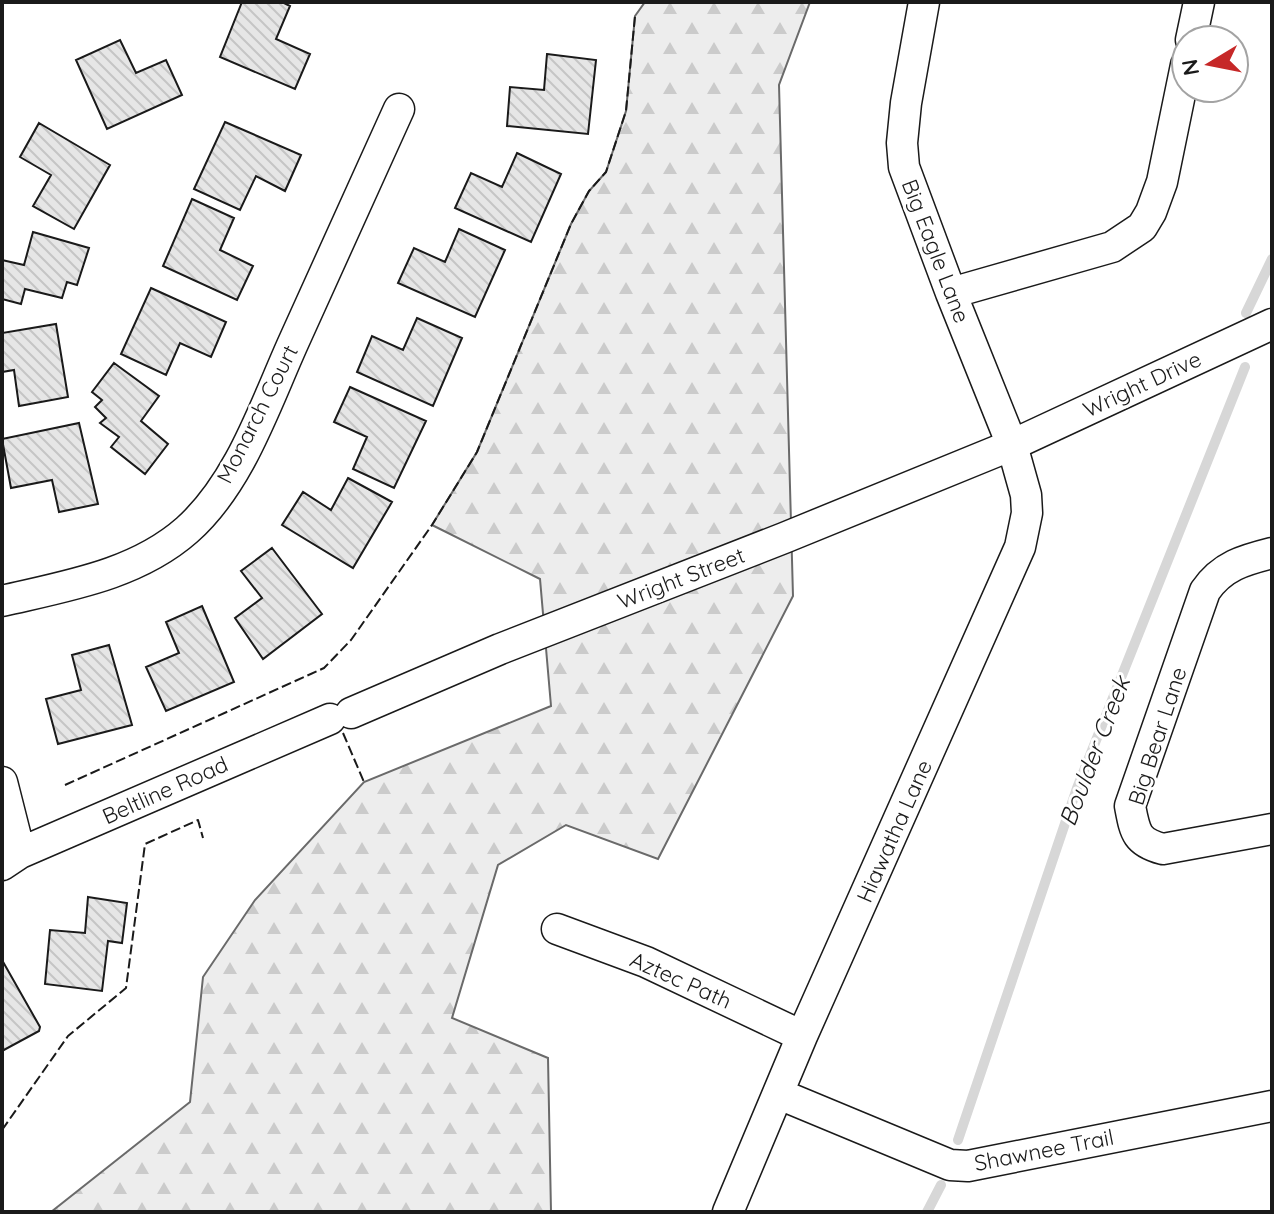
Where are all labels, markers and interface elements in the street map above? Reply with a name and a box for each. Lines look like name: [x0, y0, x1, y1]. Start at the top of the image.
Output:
north arrow: [1170, 24, 1250, 104]
text: N: [1175, 57, 1205, 78]
street label: Big Eagle Lane: [896, 175, 976, 327]
street label: Monarch Court: [210, 340, 304, 488]
street label: Wright Drive: [1079, 344, 1205, 424]
street label: Wright Street: [613, 541, 749, 615]
street label: Big Bear Lane: [1122, 663, 1192, 809]
water label: Boulder Creek: [1052, 670, 1137, 830]
street label: Beltline Road: [98, 750, 232, 830]
street label: Hiawatha Lane: [850, 755, 938, 907]
street label: Aztec Path: [626, 945, 736, 1015]
street label: Shawnee Trail: [972, 1123, 1116, 1177]

